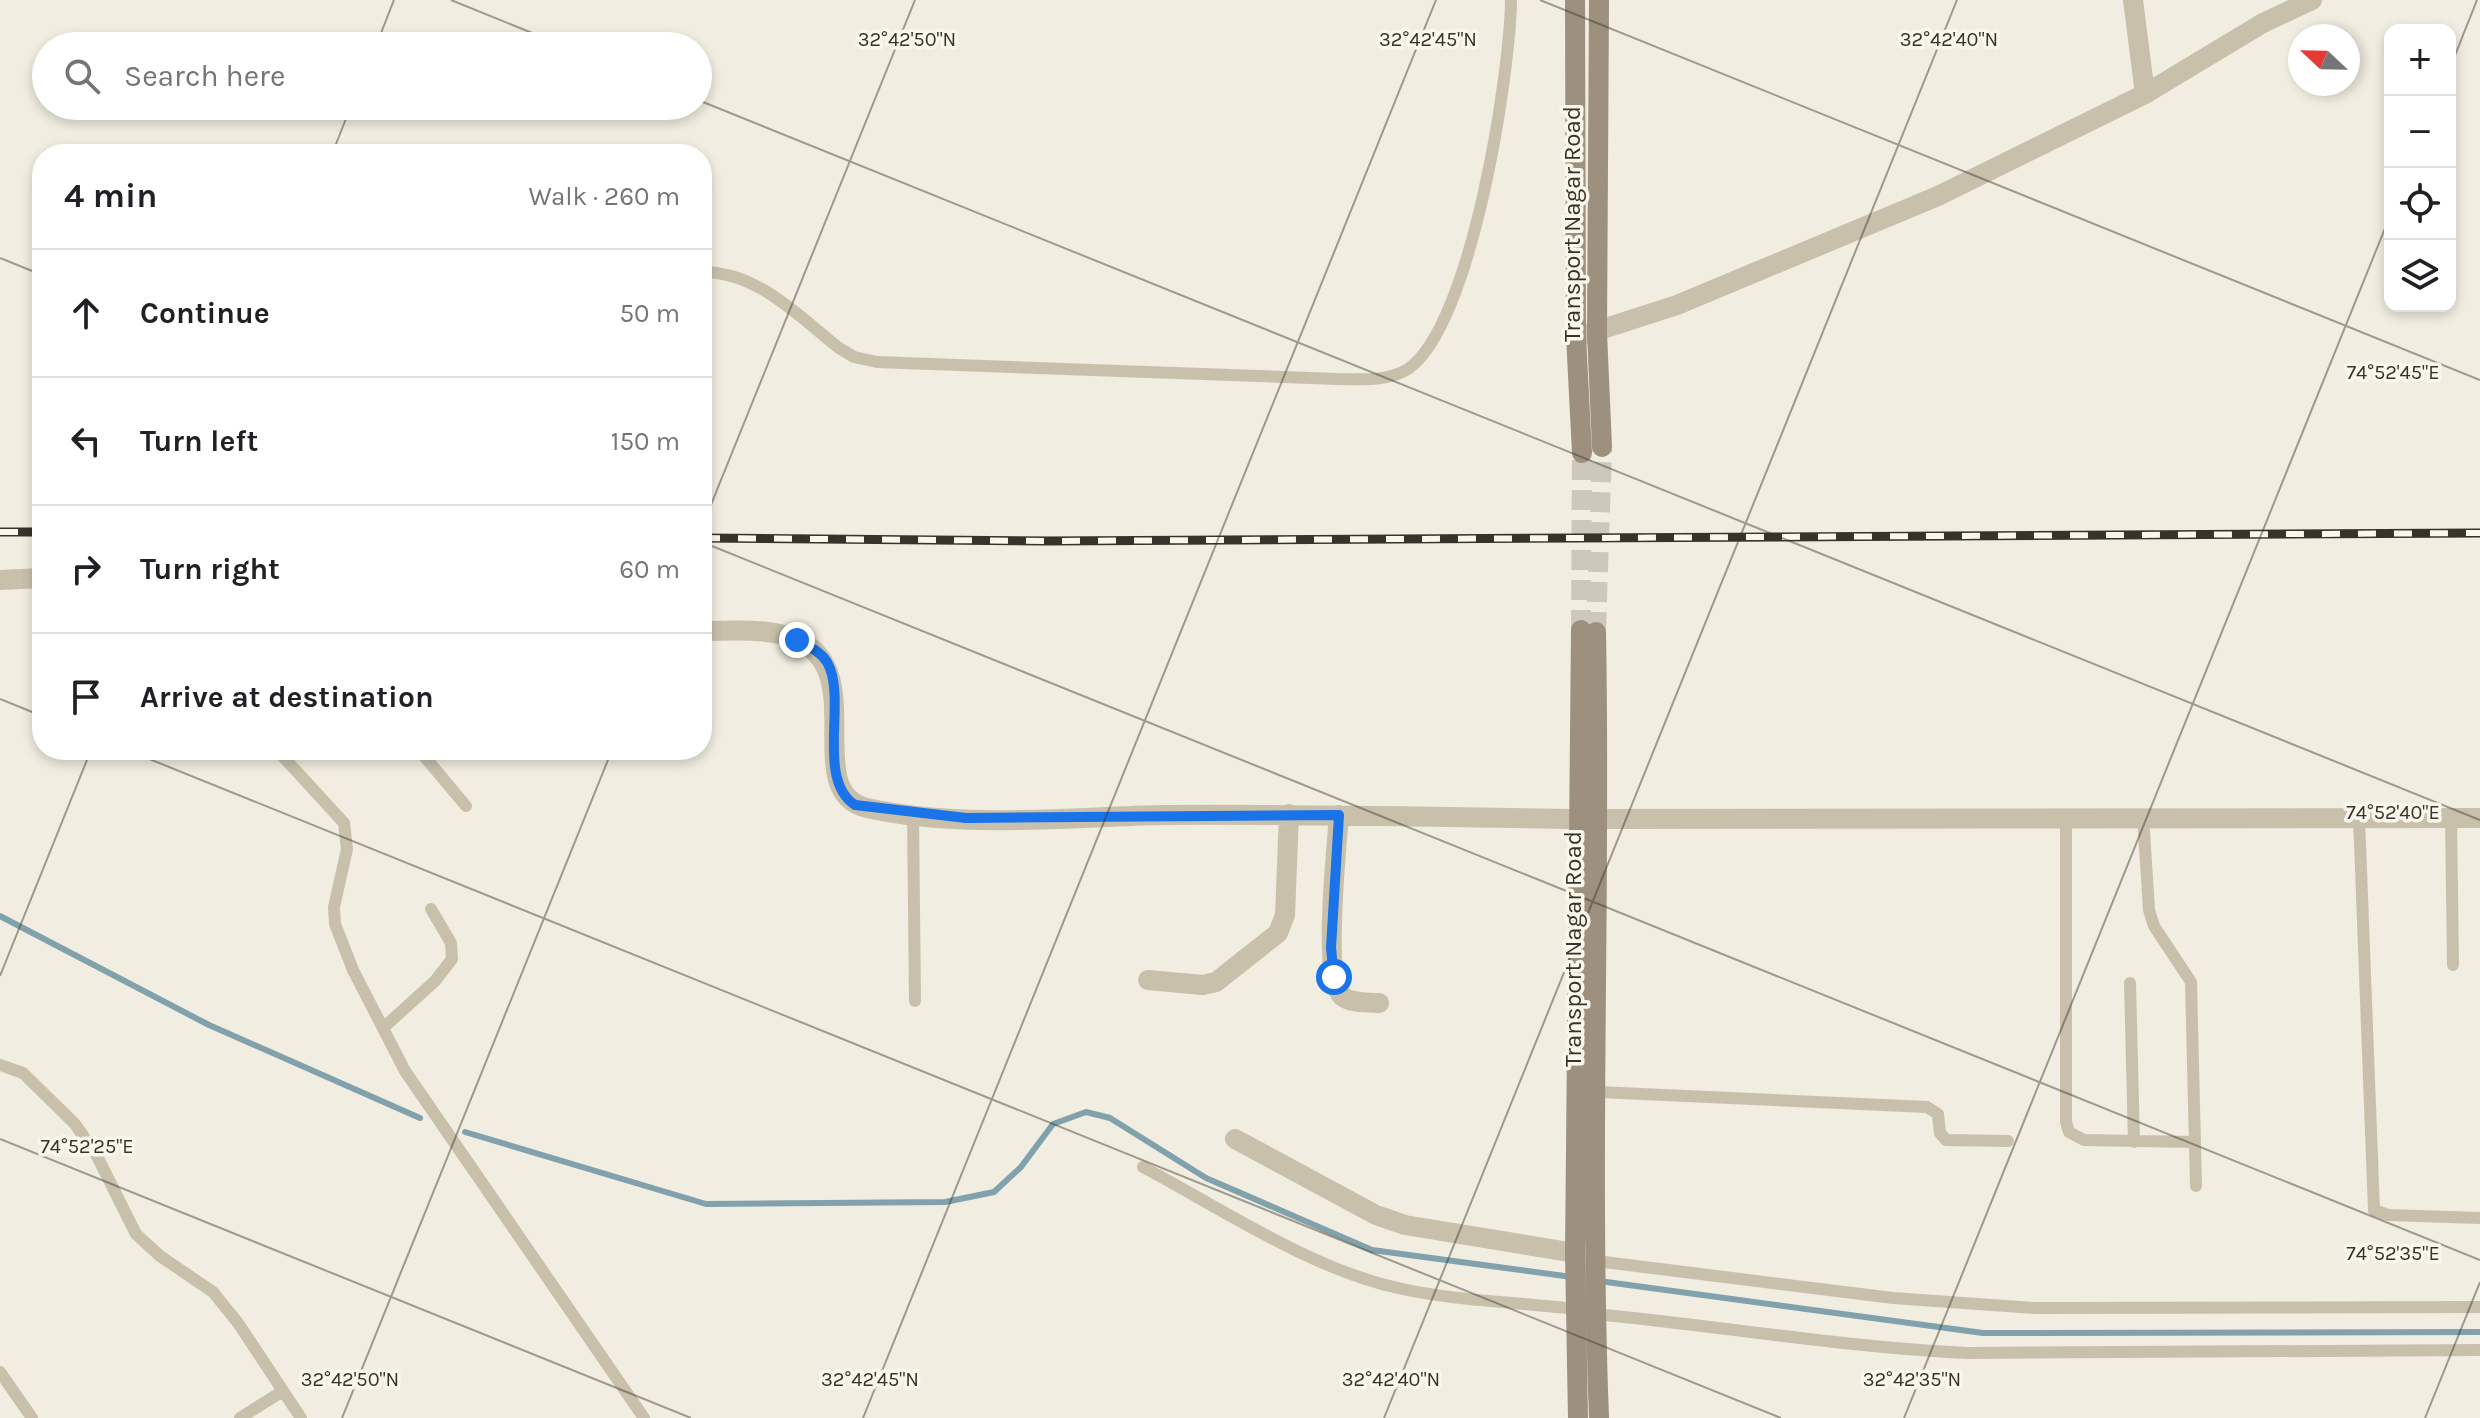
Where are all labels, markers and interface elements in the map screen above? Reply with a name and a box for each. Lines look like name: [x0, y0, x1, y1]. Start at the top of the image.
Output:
north arrow: [2288, 24, 2360, 96]
map controls: [2384, 24, 2456, 312]
button: +: [2384, 24, 2456, 96]
text: 32°42'50"N: [858, 28, 956, 51]
text: 32°42'45"N: [1379, 28, 1477, 51]
text: 32°42'40"N: [1900, 28, 1998, 51]
search box: [32, 32, 712, 120]
icon: search: [60, 54, 104, 98]
text: Search here: [124, 58, 285, 94]
button: −: [2384, 96, 2456, 168]
street label: Transport Nagar Road: [1558, 106, 1586, 342]
button: locate: [2384, 168, 2456, 240]
text: 4 min: [64, 176, 157, 216]
text: Walk · 260 m: [528, 181, 680, 212]
button: layers: [2384, 240, 2456, 312]
icon: ahead: [64, 291, 108, 335]
text: Continue: [140, 295, 270, 331]
text: 50 m: [619, 298, 680, 329]
text: 74°52'45"E: [2347, 361, 2439, 384]
icon: left: [64, 419, 108, 463]
text: Turn left: [140, 423, 258, 459]
text: 150 m: [611, 426, 680, 457]
icon: right: [64, 547, 108, 591]
text: Turn right: [140, 551, 280, 587]
text: 60 m: [619, 554, 680, 585]
route end: [779, 622, 815, 658]
icon: arrive: [64, 675, 108, 719]
text: Arrive at destination: [140, 679, 434, 715]
text: 74°52'40"E: [2346, 801, 2440, 824]
street label: Transport Nagar Road: [1559, 831, 1587, 1067]
route start: [1316, 959, 1352, 995]
text: 74°52'25"E: [40, 1135, 134, 1158]
text: 74°52'35"E: [2346, 1242, 2440, 1265]
text: 32°42'50"N: [301, 1368, 399, 1391]
text: 32°42'45"N: [821, 1368, 919, 1391]
text: 32°42'40"N: [1342, 1368, 1440, 1391]
text: 32°42'35"N: [1863, 1368, 1961, 1391]

